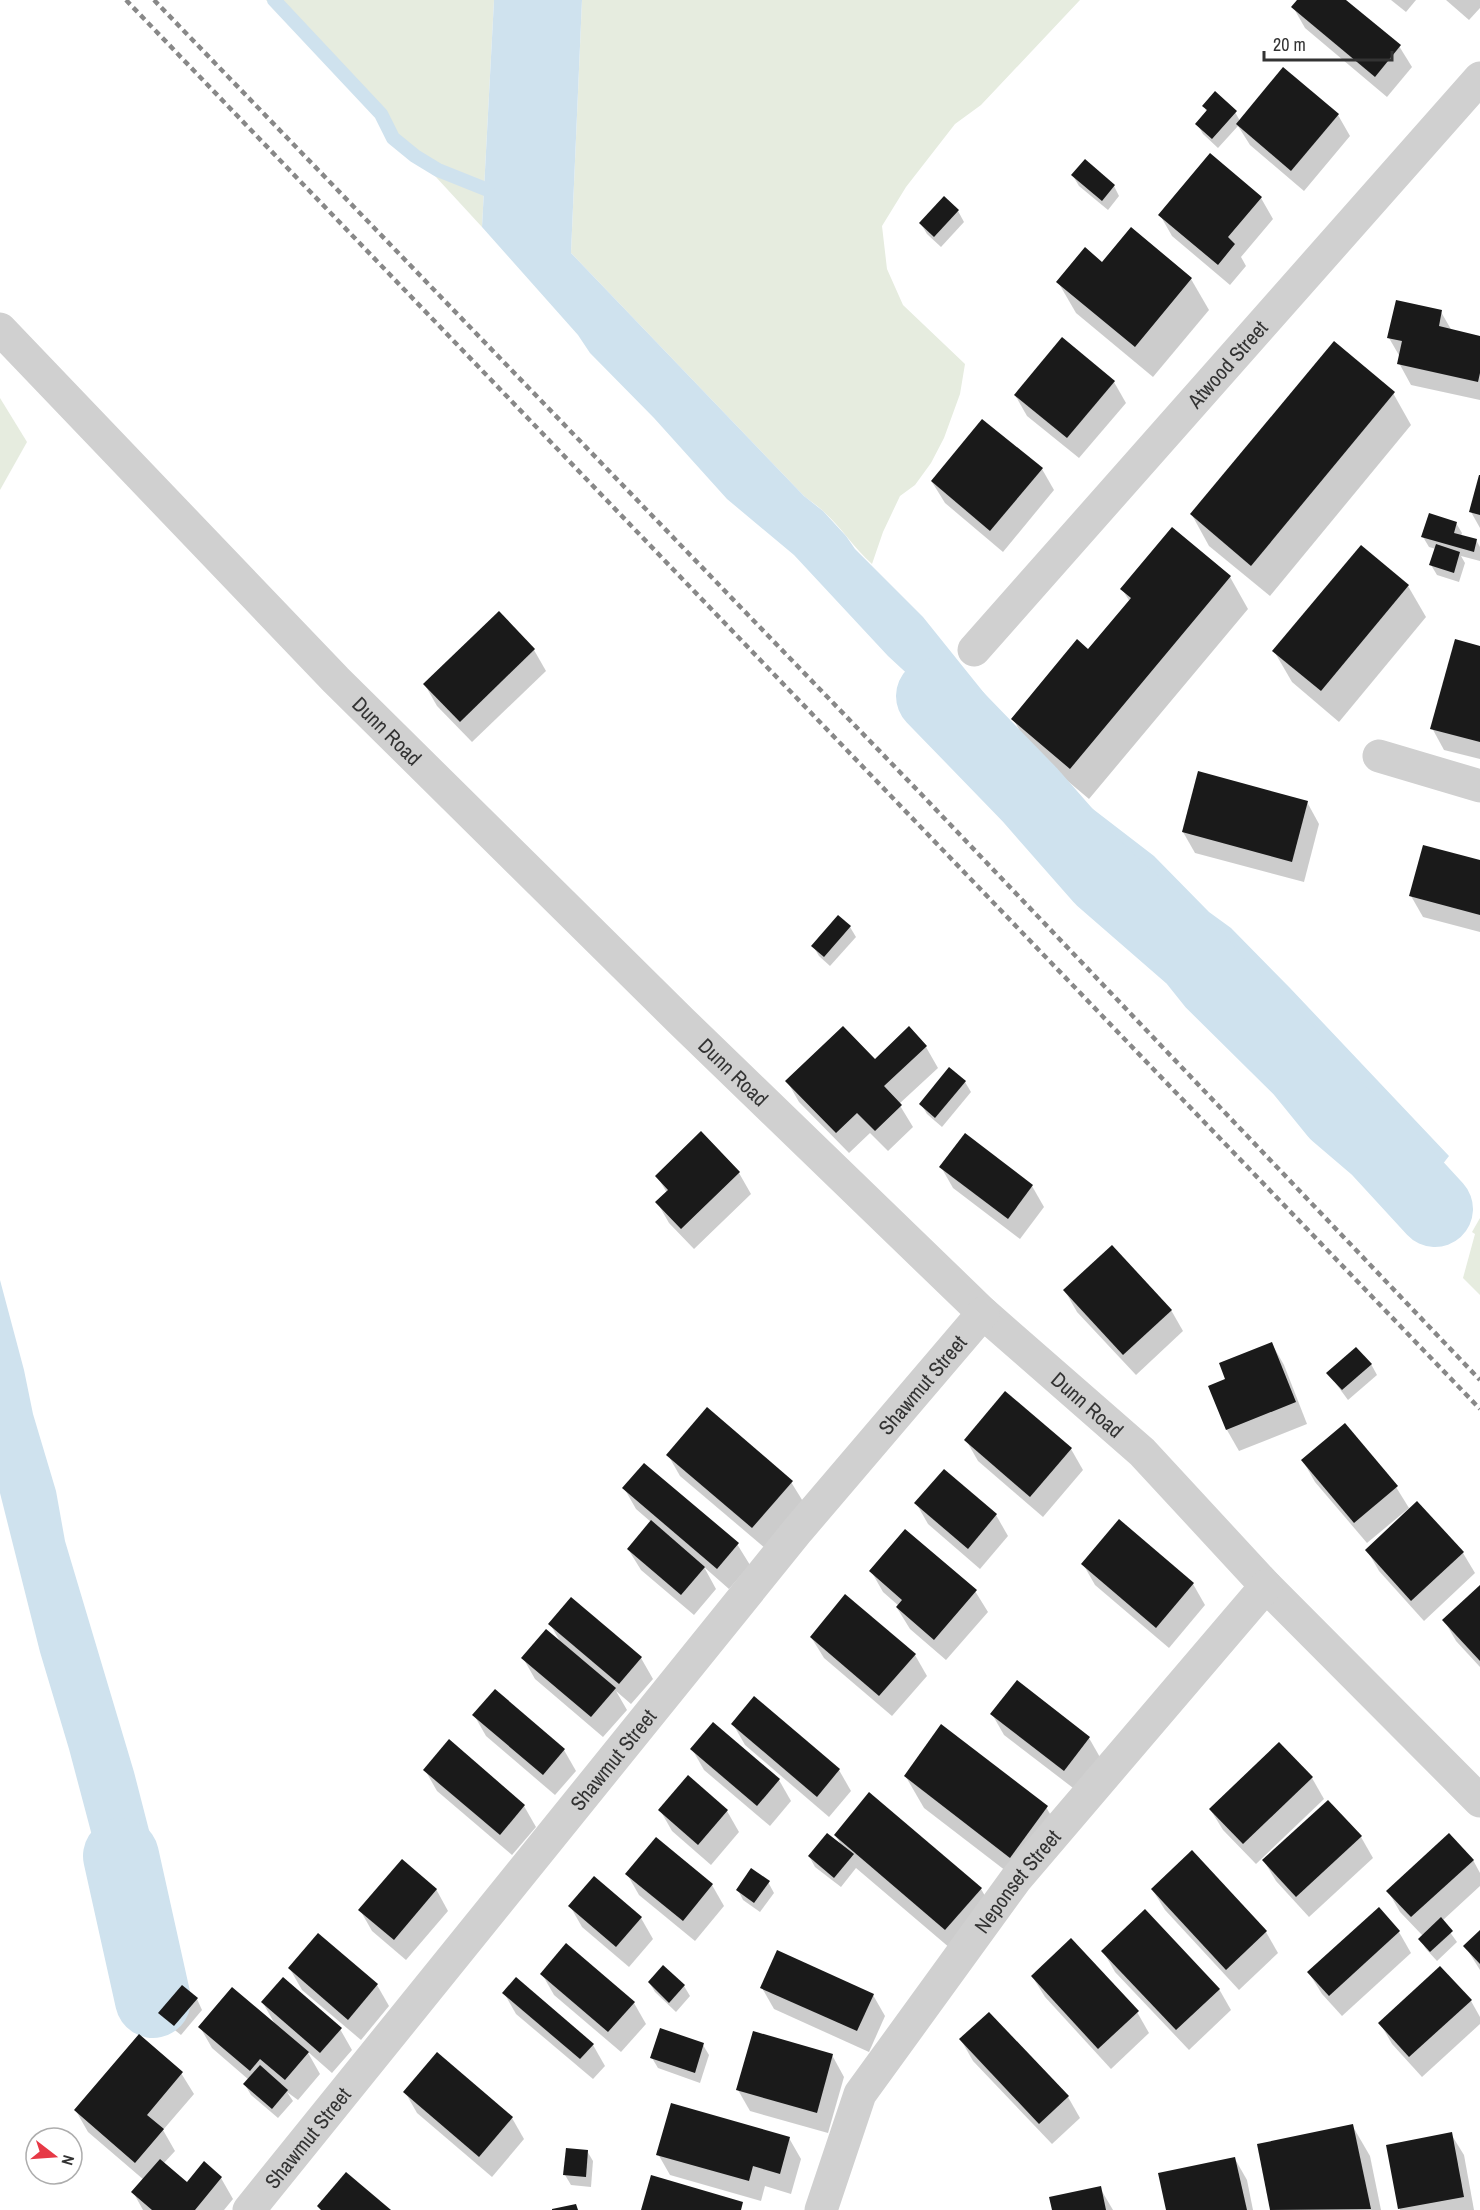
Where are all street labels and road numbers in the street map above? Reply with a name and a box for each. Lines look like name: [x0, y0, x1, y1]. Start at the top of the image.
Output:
street label: Atwood Street: [1180, 314, 1274, 415]
street label: Dunn Road: [346, 690, 428, 772]
street label: Dunn Road: [692, 1031, 775, 1112]
street label: Shawmut Street: [871, 1328, 973, 1441]
street label: Dunn Road: [1045, 1365, 1130, 1444]
street label: Shawmut Street: [563, 1703, 663, 1816]
street label: Neponset Street: [967, 1823, 1067, 1939]
street label: Shawmut Street: [258, 2081, 357, 2194]

